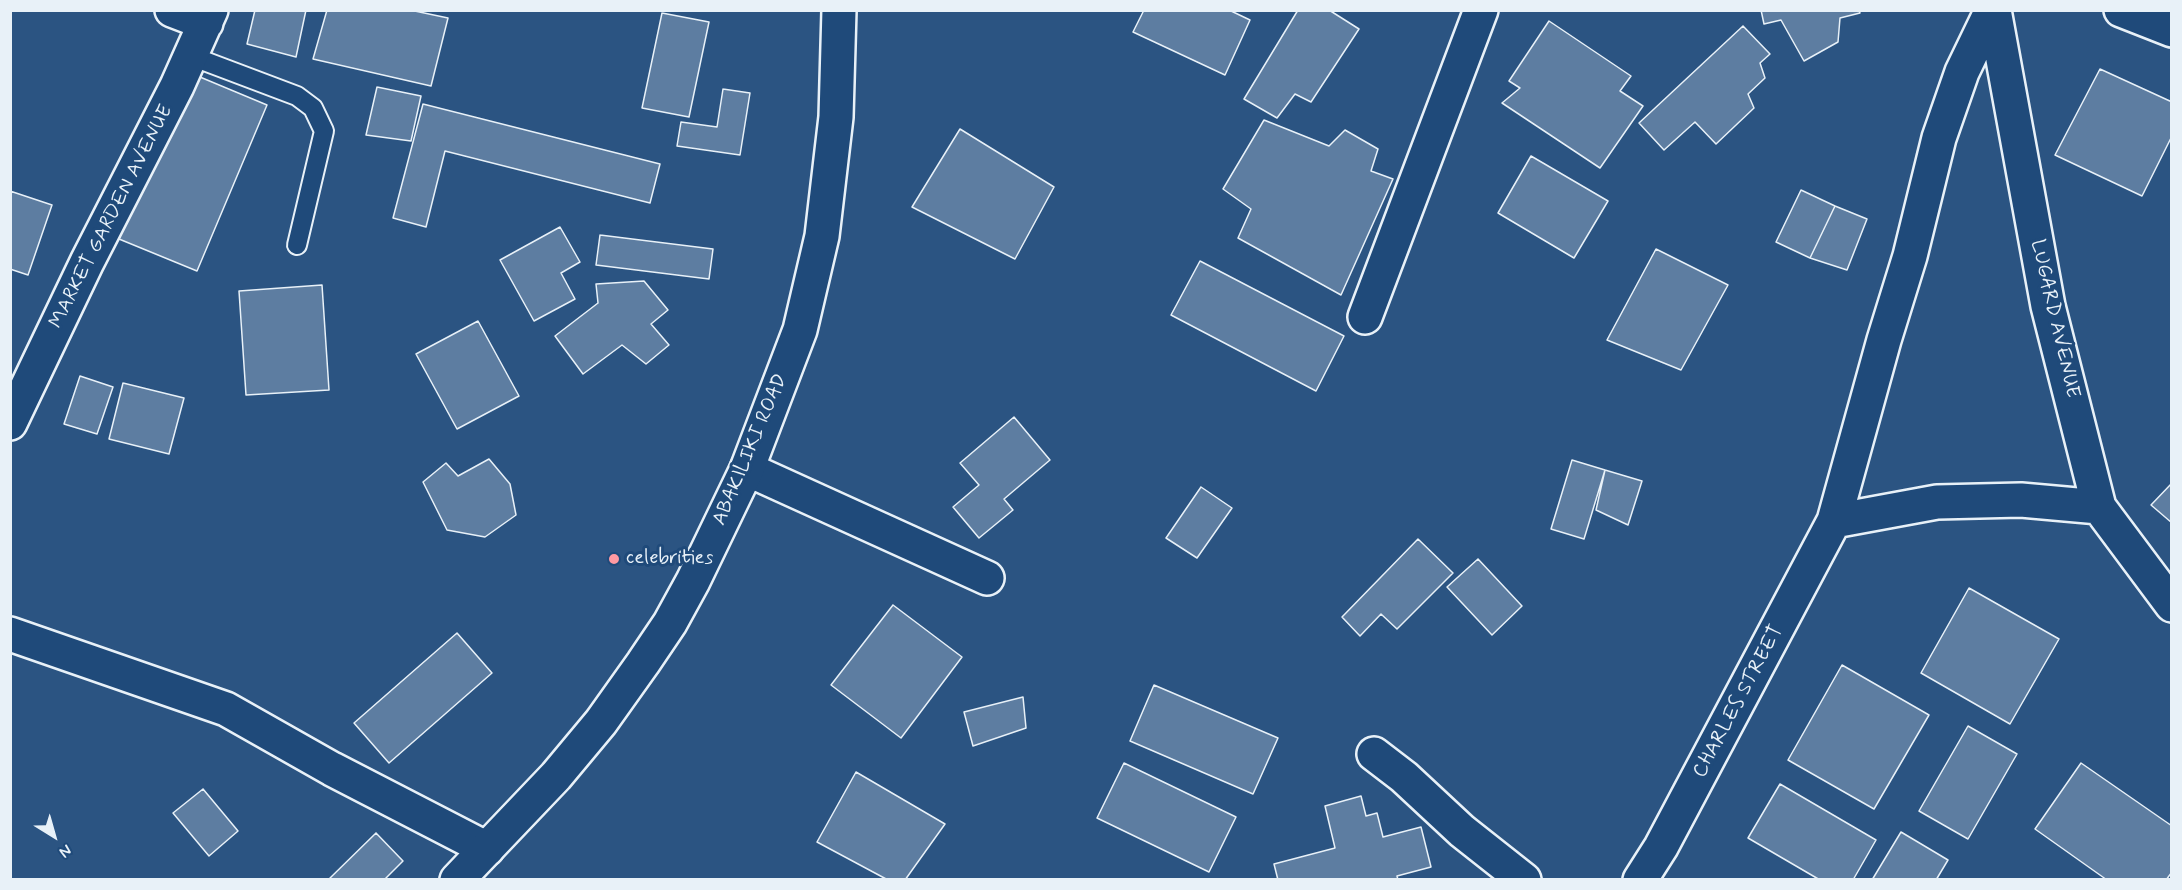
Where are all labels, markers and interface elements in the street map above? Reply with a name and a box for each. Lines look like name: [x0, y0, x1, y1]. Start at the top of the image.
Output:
street label: MARKET GARDEN AVENUE: [45, 101, 179, 333]
street label: LUGARD AVENUE: [2024, 237, 2084, 401]
street label: ABAKILIKI ROAD: [708, 371, 794, 529]
place label: celebrities: [626, 547, 713, 571]
marker: celebrities: [607, 552, 621, 566]
street label: CHARLES STREET: [1689, 621, 1789, 783]
north arrow: [24, 806, 84, 866]
text: N: [55, 839, 76, 862]

